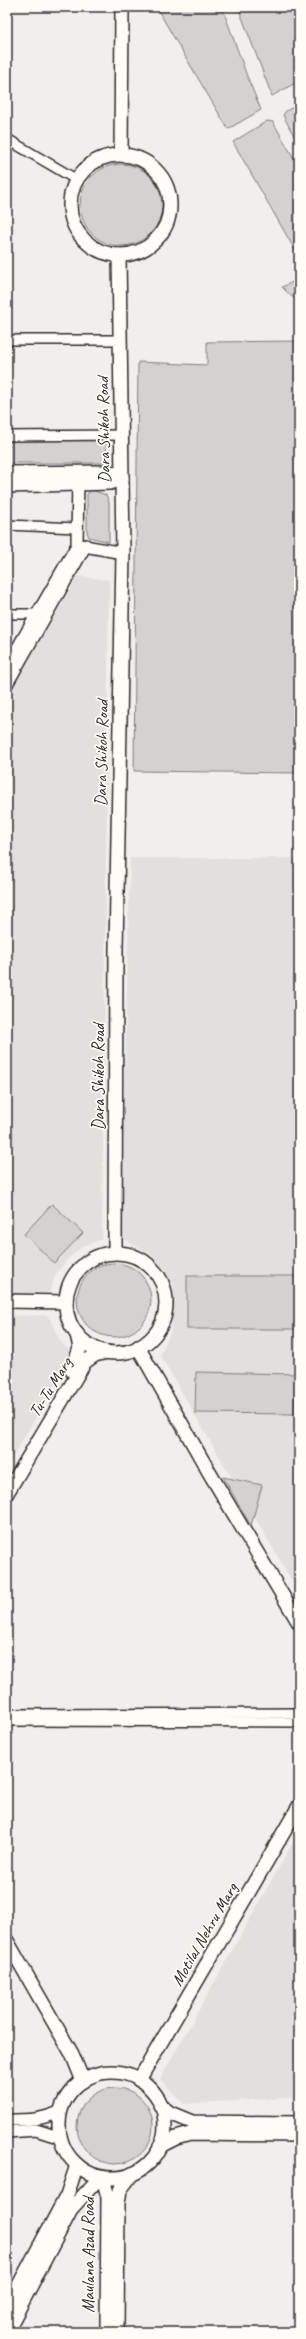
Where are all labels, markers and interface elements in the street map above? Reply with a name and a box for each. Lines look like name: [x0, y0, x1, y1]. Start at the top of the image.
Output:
street label: Dara Shikoh Road: [92, 373, 115, 483]
street label: Dara Shikoh Road: [90, 696, 113, 806]
street label: Dara Shikoh Road: [88, 1021, 109, 1130]
street label: Tu-Tu Marg: [24, 1352, 78, 1421]
street label: Motilal Nehru Marg: [166, 1878, 243, 1990]
street label: Maulana Azad Road: [78, 2194, 99, 2313]

